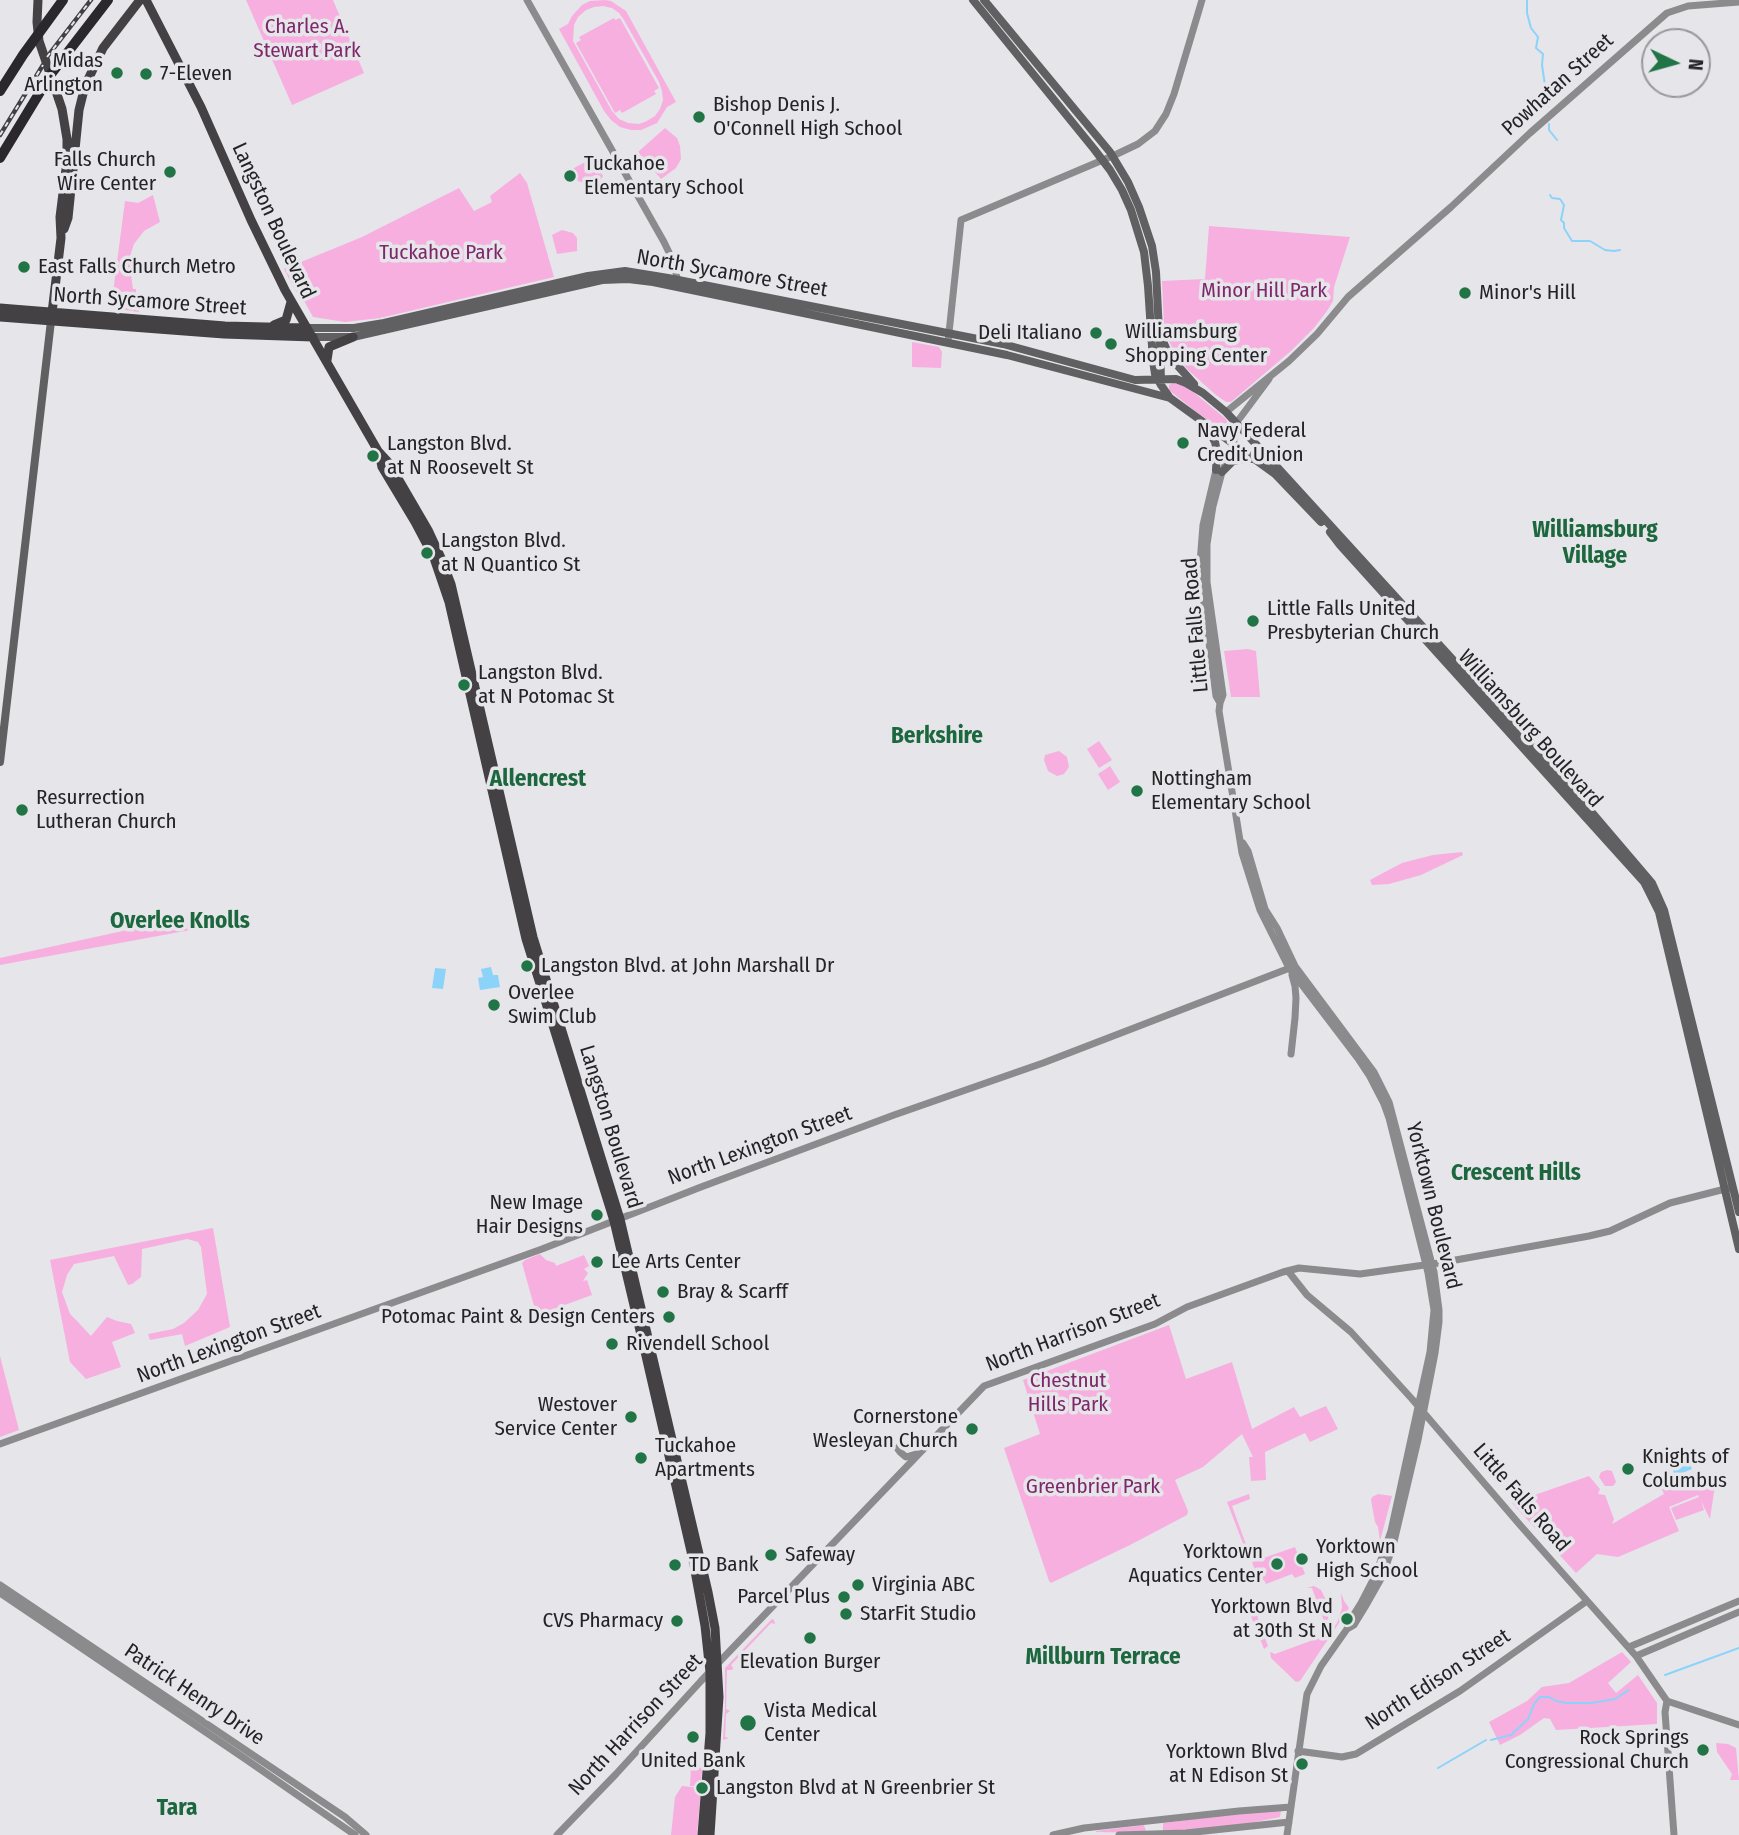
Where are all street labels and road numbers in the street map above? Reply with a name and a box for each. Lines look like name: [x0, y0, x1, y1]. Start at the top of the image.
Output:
street label: Powhatan Street: [1497, 28, 1619, 142]
street label: Langston Boulevard: [226, 139, 320, 303]
street label: North Sycamore Street: [635, 245, 829, 303]
street label: North Sycamore Street: [53, 283, 247, 321]
street label: Little Falls Road: [1178, 556, 1214, 694]
street label: Williamsburg Boulevard: [1453, 645, 1607, 813]
street label: Langston Boulevard: [573, 1042, 647, 1212]
street label: North Lexington Street: [665, 1101, 855, 1191]
street label: Yorktown Boulevard: [1400, 1120, 1466, 1292]
street label: North Harrison Street: [982, 1288, 1164, 1378]
street label: North Lexington Street: [134, 1299, 324, 1389]
street label: Little Falls Road: [1467, 1439, 1575, 1557]
street label: North Edison Street: [1361, 1624, 1515, 1736]
street label: Patrick Henry Drive: [119, 1639, 269, 1751]
street label: North Harrison Street: [564, 1649, 708, 1801]

